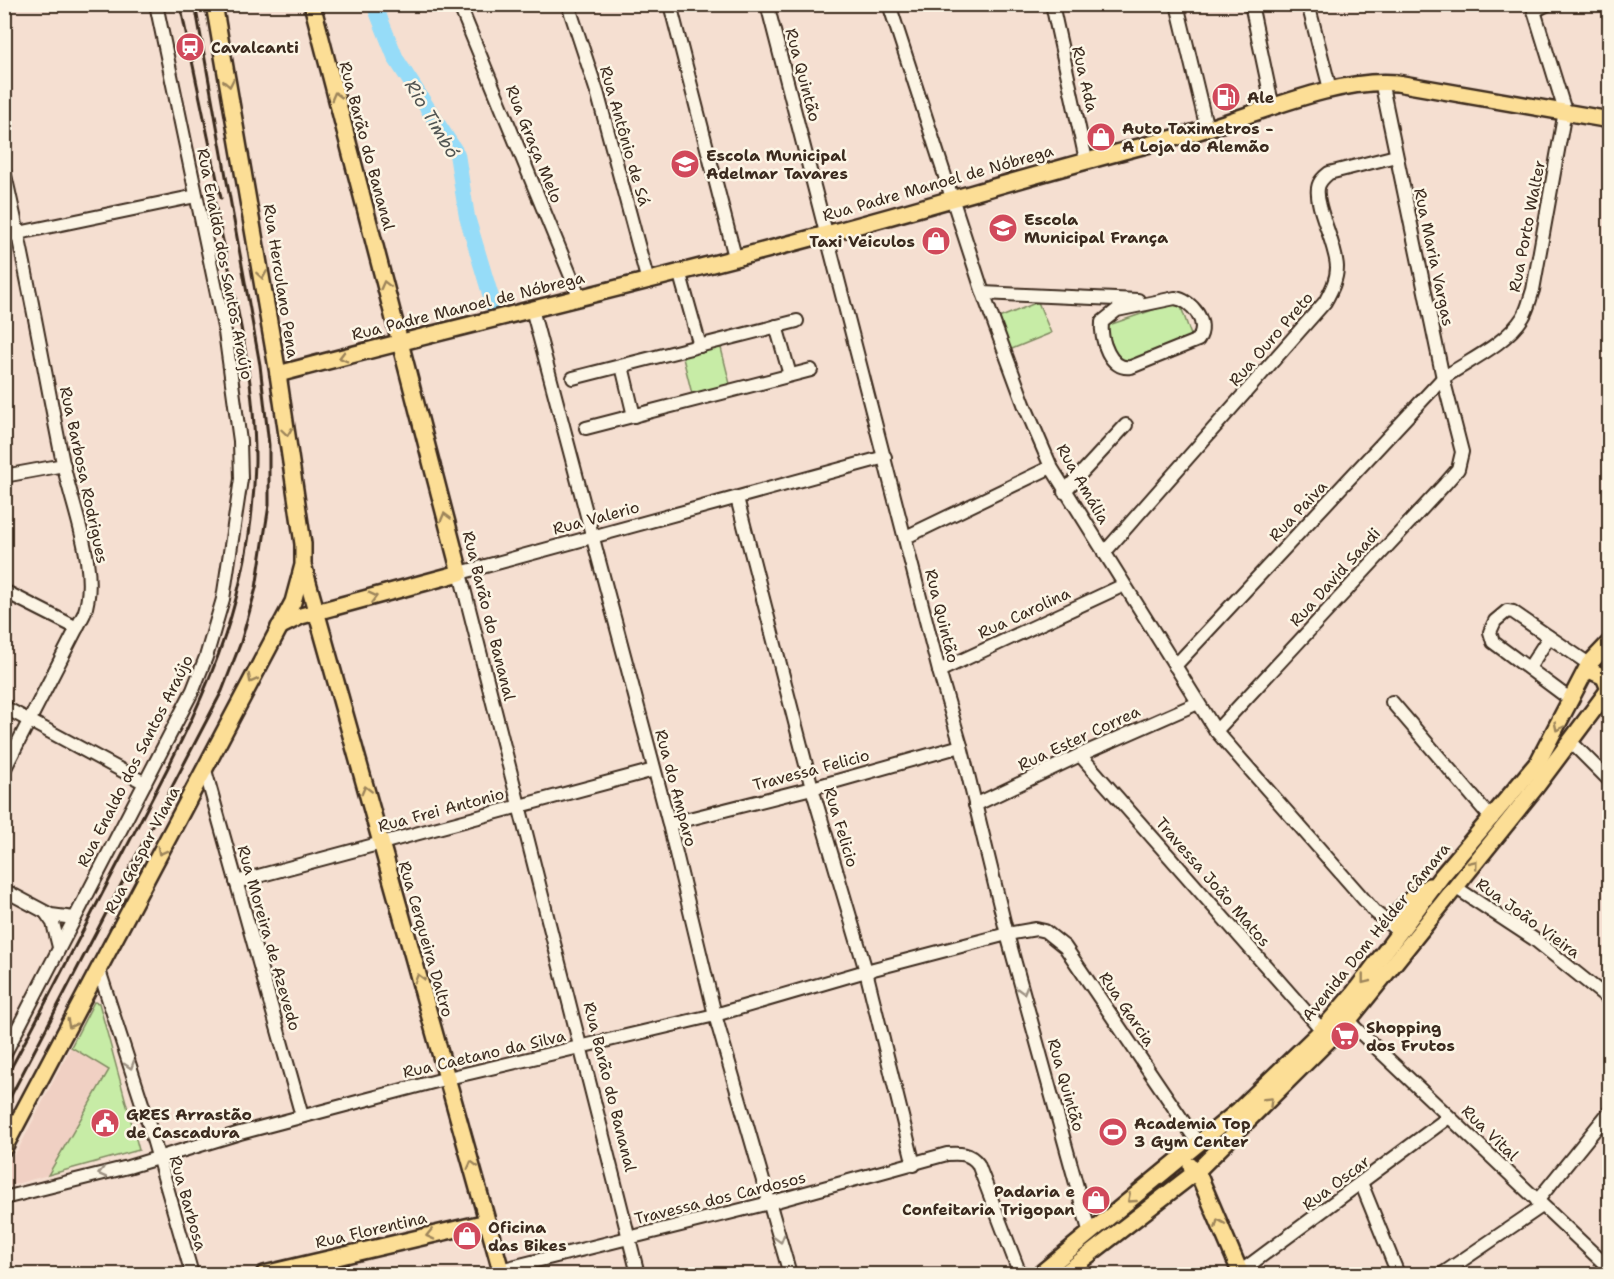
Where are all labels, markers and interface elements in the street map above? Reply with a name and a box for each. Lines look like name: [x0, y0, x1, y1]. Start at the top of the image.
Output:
street label: Rua Quintão: [780, 26, 826, 124]
station icon: Cavalcanti: [174, 31, 206, 63]
place label: Cavalcanti: [211, 37, 299, 58]
street label: Rua Ada: [1067, 44, 1103, 114]
street label: Rua Barão do Bananal: [334, 59, 400, 233]
street label: Rua Antônio de Sá: [595, 64, 655, 208]
water label: Rio Timbó: [399, 75, 465, 163]
one-way arrow: [222, 77, 235, 87]
fuel station icon: Ale: [1210, 81, 1242, 113]
street label: Rua Graça Melo: [501, 82, 567, 206]
place label: Ale: [1247, 87, 1275, 108]
one-way arrow: [331, 92, 343, 102]
place label: Auto Taximetros - A Loja do Alemão: [1122, 118, 1274, 157]
shop icon: Auto Taximetros - A Loja do Alemão: [1085, 121, 1117, 153]
street label: Rua Padre Manoel de Nóbrega: [820, 140, 1056, 226]
place label: Escola Municipal Adelmar Tavares: [706, 145, 848, 184]
street label: Rua Enaldo dos Santos Araújo: [192, 147, 258, 381]
school or university icon: Escola Municipal Adelmar Tavares: [669, 148, 701, 180]
street label: Rua Porto Walter: [1504, 158, 1550, 294]
street label: Rua Maria Vargas: [1409, 186, 1459, 328]
street label: Rua Herculano Pena: [258, 202, 304, 360]
place label: Escola Municipal França: [1024, 209, 1168, 248]
school or university icon: Escola Municipal França: [987, 212, 1019, 244]
shop icon: Taxi Veiculos: [920, 225, 952, 257]
place label: Taxi Veiculos: [809, 231, 915, 252]
street label: Rua Padre Manoel de Nóbrega: [349, 267, 587, 345]
one-way arrow: [255, 270, 267, 279]
one-way arrow: [379, 280, 392, 290]
street label: Rua Ouro Preto: [1224, 287, 1318, 391]
one-way arrow: [338, 349, 348, 362]
street label: Rua Barbosa Rodrigues: [55, 385, 113, 565]
one-way arrow: [280, 427, 292, 436]
street label: Rua Amália: [1052, 440, 1114, 528]
street label: Rua Paiva: [1264, 476, 1332, 546]
street label: Rua Valerio: [550, 496, 642, 540]
one-way arrow: [440, 512, 453, 522]
street label: Rua David Saadi: [1285, 523, 1385, 631]
street label: Rua Barão do Bananal: [458, 529, 520, 703]
street label: Rua Quintão: [920, 567, 964, 665]
street label: Rua Carolina: [974, 582, 1074, 644]
one-way arrow: [368, 592, 378, 605]
street label: Rua Enaldo dos Santos Araújo: [72, 651, 198, 871]
one-way arrow: [248, 673, 259, 683]
street label: Rua Ester Correa: [1015, 700, 1143, 775]
one-way arrow: [1554, 721, 1565, 731]
street label: Rua do Amparo: [650, 727, 702, 849]
street label: Travessa Felicio: [750, 744, 872, 796]
street label: Rua Gaspar Viana: [100, 783, 184, 917]
street label: Rua Frei Antonio: [376, 783, 506, 837]
street label: Rua Felicio: [819, 784, 863, 870]
one-way arrow: [360, 785, 373, 795]
street label: Travessa João Matos: [1151, 813, 1275, 951]
street label: Avenida Dom Hélder Câmara: [1297, 838, 1455, 1026]
street label: Rua Moreira de Azevedo: [232, 843, 306, 1033]
one-way arrow: [157, 845, 168, 856]
street label: Rua Cerqueira Daltro: [394, 859, 458, 1019]
one-way arrow: [1466, 860, 1477, 871]
street label: Rua João Vieira: [1472, 873, 1584, 963]
street label: Rua Garcia: [1094, 968, 1160, 1050]
one-way arrow: [414, 973, 426, 984]
one-way arrow: [1361, 973, 1372, 984]
one-way arrow: [1015, 985, 1028, 995]
street label: Rua Barão do Bananal: [579, 1000, 641, 1174]
place label: Shopping dos Frutos: [1366, 1017, 1455, 1056]
one-way arrow: [67, 1018, 78, 1029]
supermarket icon: Shopping dos Frutos: [1329, 1020, 1361, 1052]
street label: Rua Caetano da Silva: [401, 1025, 568, 1083]
street label: Rua Quintão: [1043, 1036, 1089, 1134]
one-way arrow: [123, 1059, 135, 1070]
one-way arrow: [1261, 1097, 1272, 1108]
street label: Rua Vital: [1457, 1101, 1523, 1166]
place label: GRES Arrastão de Cascadura: [126, 1104, 252, 1143]
public building icon: GRES Arrastão de Cascadura: [89, 1107, 121, 1139]
place label: Academia Top 3 Gym Center: [1134, 1113, 1251, 1152]
sports icon: Academia Top 3 Gym Center: [1097, 1116, 1129, 1148]
street label: Rua Oscar: [1298, 1151, 1374, 1215]
street label: Rua Barbosa: [164, 1153, 212, 1253]
one-way arrow: [467, 1160, 479, 1171]
one-way arrow: [97, 1166, 107, 1179]
street label: Travessa dos Cardosos: [632, 1167, 808, 1229]
place label: Padaria e Confeitaria Trigopan: [902, 1181, 1075, 1220]
shop icon: Padaria e Confeitaria Trigopan: [1080, 1184, 1112, 1216]
one-way arrow: [1127, 1192, 1138, 1203]
street label: Rua Florentina: [313, 1207, 429, 1253]
place label: Oficina das Bikes: [488, 1217, 567, 1256]
one-way arrow: [1214, 1218, 1226, 1229]
shop icon: Oficina das Bikes: [451, 1220, 483, 1252]
one-way arrow: [426, 1228, 436, 1241]
one-way arrow: [772, 1234, 785, 1244]

